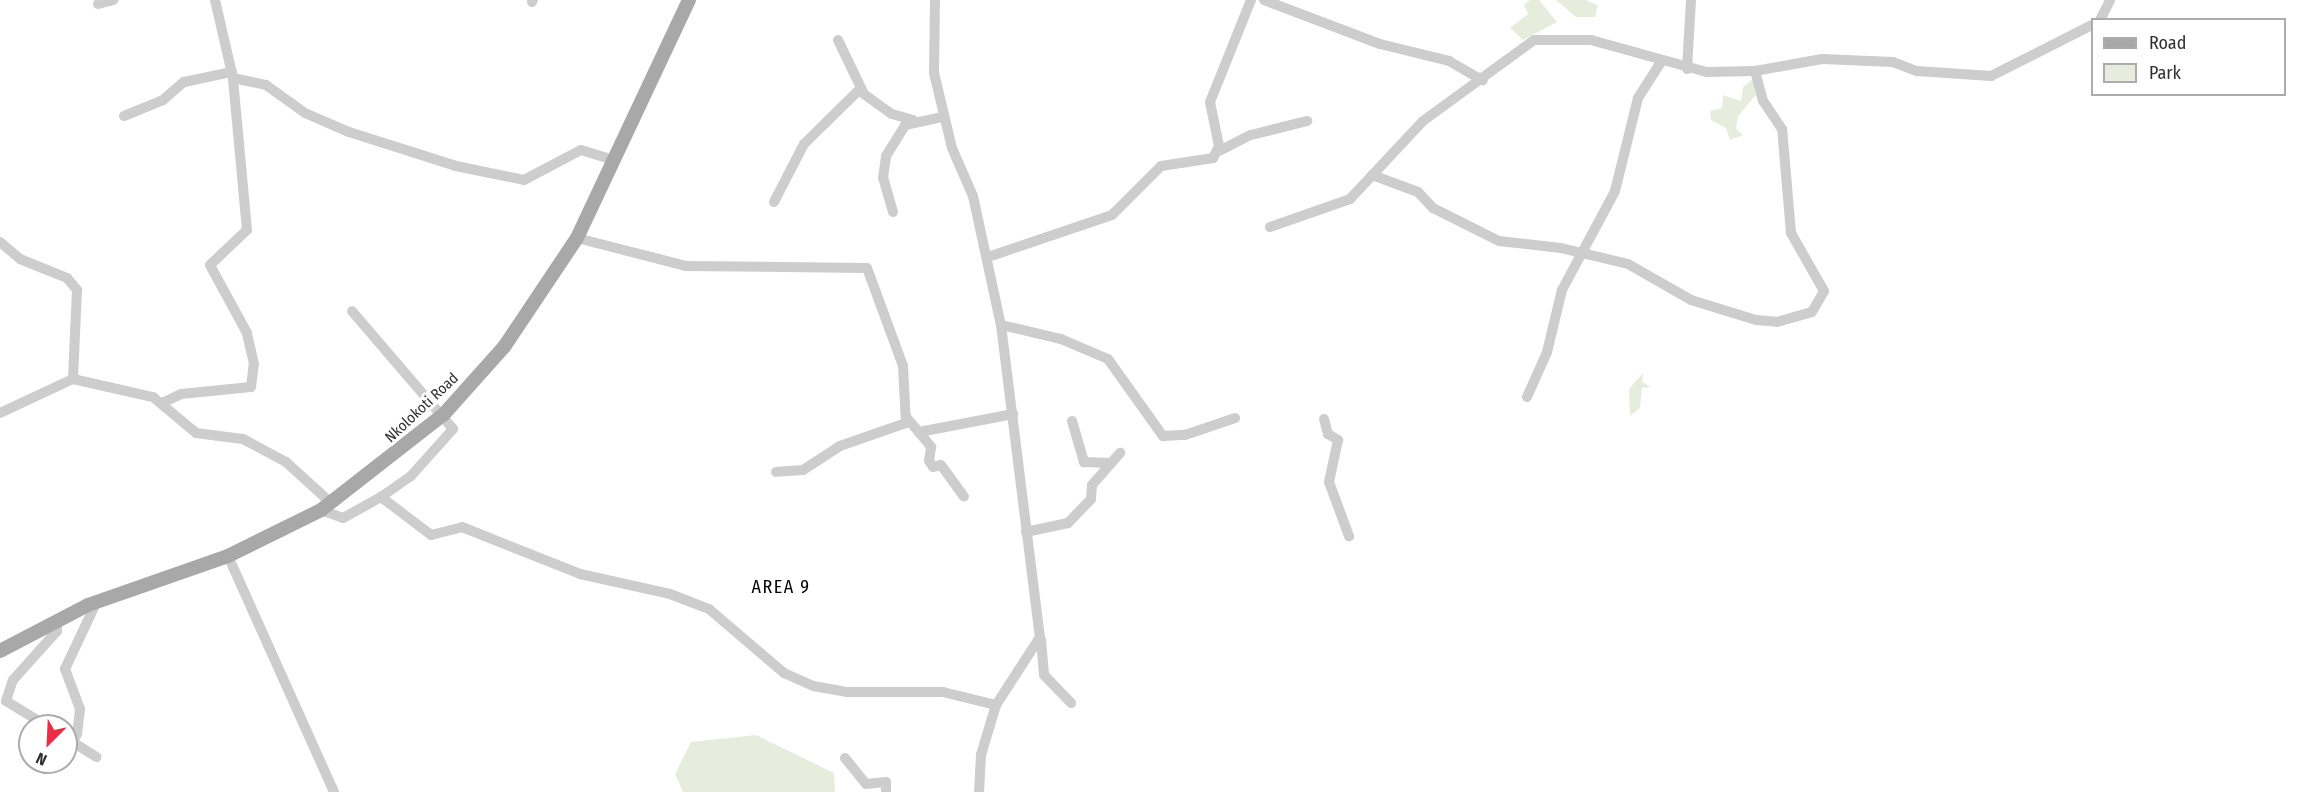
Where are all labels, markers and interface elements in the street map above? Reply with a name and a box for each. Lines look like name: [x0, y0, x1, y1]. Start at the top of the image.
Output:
legend: [2091, 18, 2286, 96]
text: Road: [2149, 32, 2186, 54]
text: Park: [2149, 62, 2181, 84]
street label: Nkolokoti Road: [382, 369, 462, 447]
district label: AREA 9: [751, 576, 811, 598]
north arrow: [18, 714, 78, 774]
text: N: [33, 748, 50, 770]

